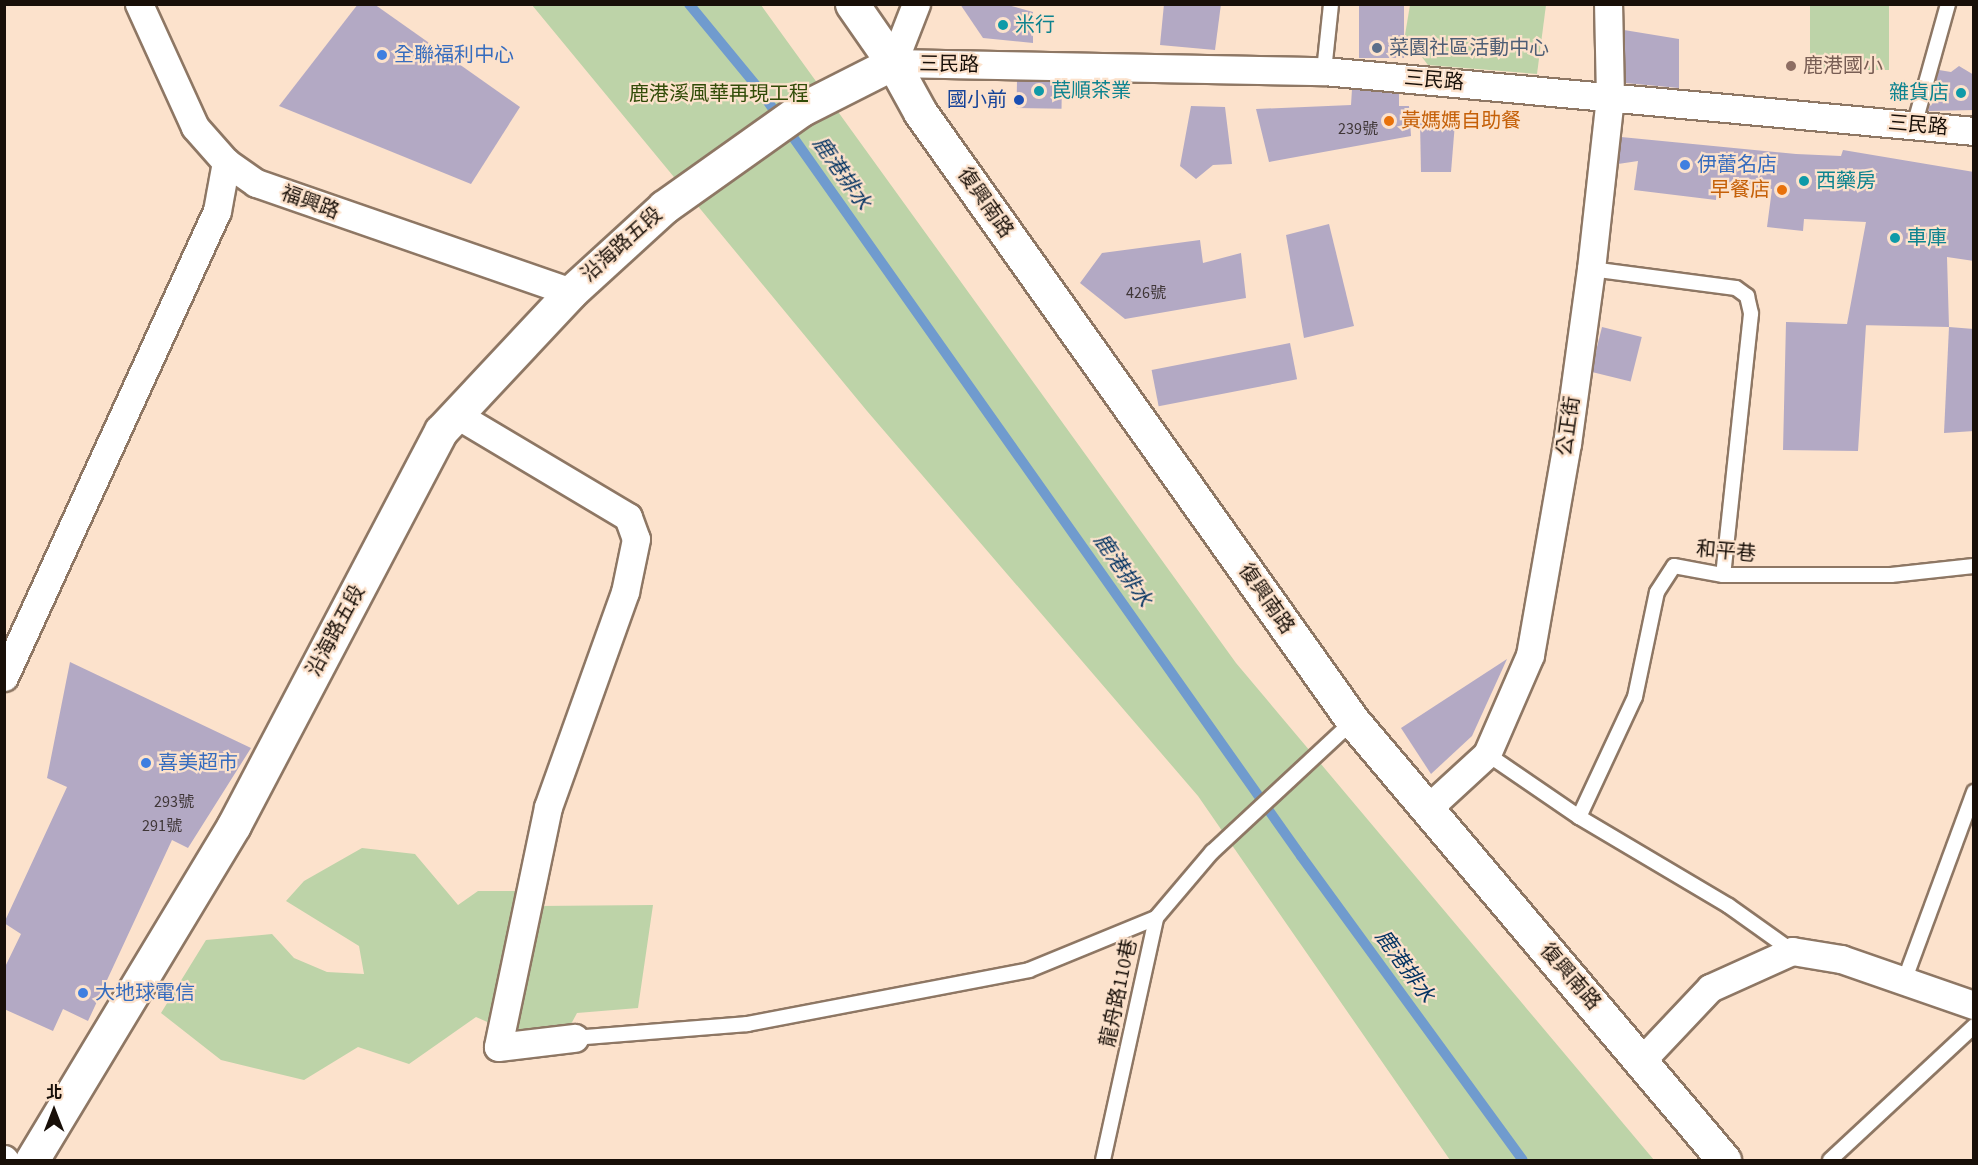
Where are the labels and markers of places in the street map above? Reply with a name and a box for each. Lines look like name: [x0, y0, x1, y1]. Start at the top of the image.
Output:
place label: 米行: [1015, 13, 1055, 37]
marker: 米行: [996, 18, 1010, 32]
place label: 菜園社區活動中心: [1389, 36, 1549, 60]
marker: 菜園社區活動中心: [1370, 41, 1384, 55]
place label: 全聯福利中心: [394, 43, 514, 67]
marker: 全聯福利中心: [375, 48, 389, 62]
place label: 鹿港國小: [1803, 54, 1883, 78]
marker: 鹿港國小: [1784, 59, 1798, 73]
place label: 苠順茶業: [1051, 79, 1131, 103]
place label: 雜貨店: [1889, 81, 1949, 105]
marker: 苠順茶業: [1032, 84, 1046, 98]
marker: 雜貨店: [1954, 86, 1968, 100]
place label: 國小前: [947, 88, 1007, 112]
marker: 國小前: [1012, 93, 1026, 107]
place label: 黃媽媽自助餐: [1401, 109, 1521, 133]
marker: 黃媽媽自助餐: [1382, 114, 1396, 128]
place label: 伊蕾名店: [1697, 153, 1777, 177]
marker: 伊蕾名店: [1678, 158, 1692, 172]
place label: 西藥房: [1816, 169, 1876, 193]
marker: 西藥房: [1797, 174, 1811, 188]
place label: 早餐店: [1710, 178, 1770, 202]
marker: 早餐店: [1775, 183, 1789, 197]
place label: 車庫: [1907, 226, 1947, 250]
marker: 車庫: [1888, 231, 1902, 245]
place label: 喜美超市: [158, 751, 238, 775]
marker: 喜美超市: [139, 756, 153, 770]
place label: 大地球電信: [95, 981, 195, 1005]
marker: 大地球電信: [76, 986, 90, 1000]

